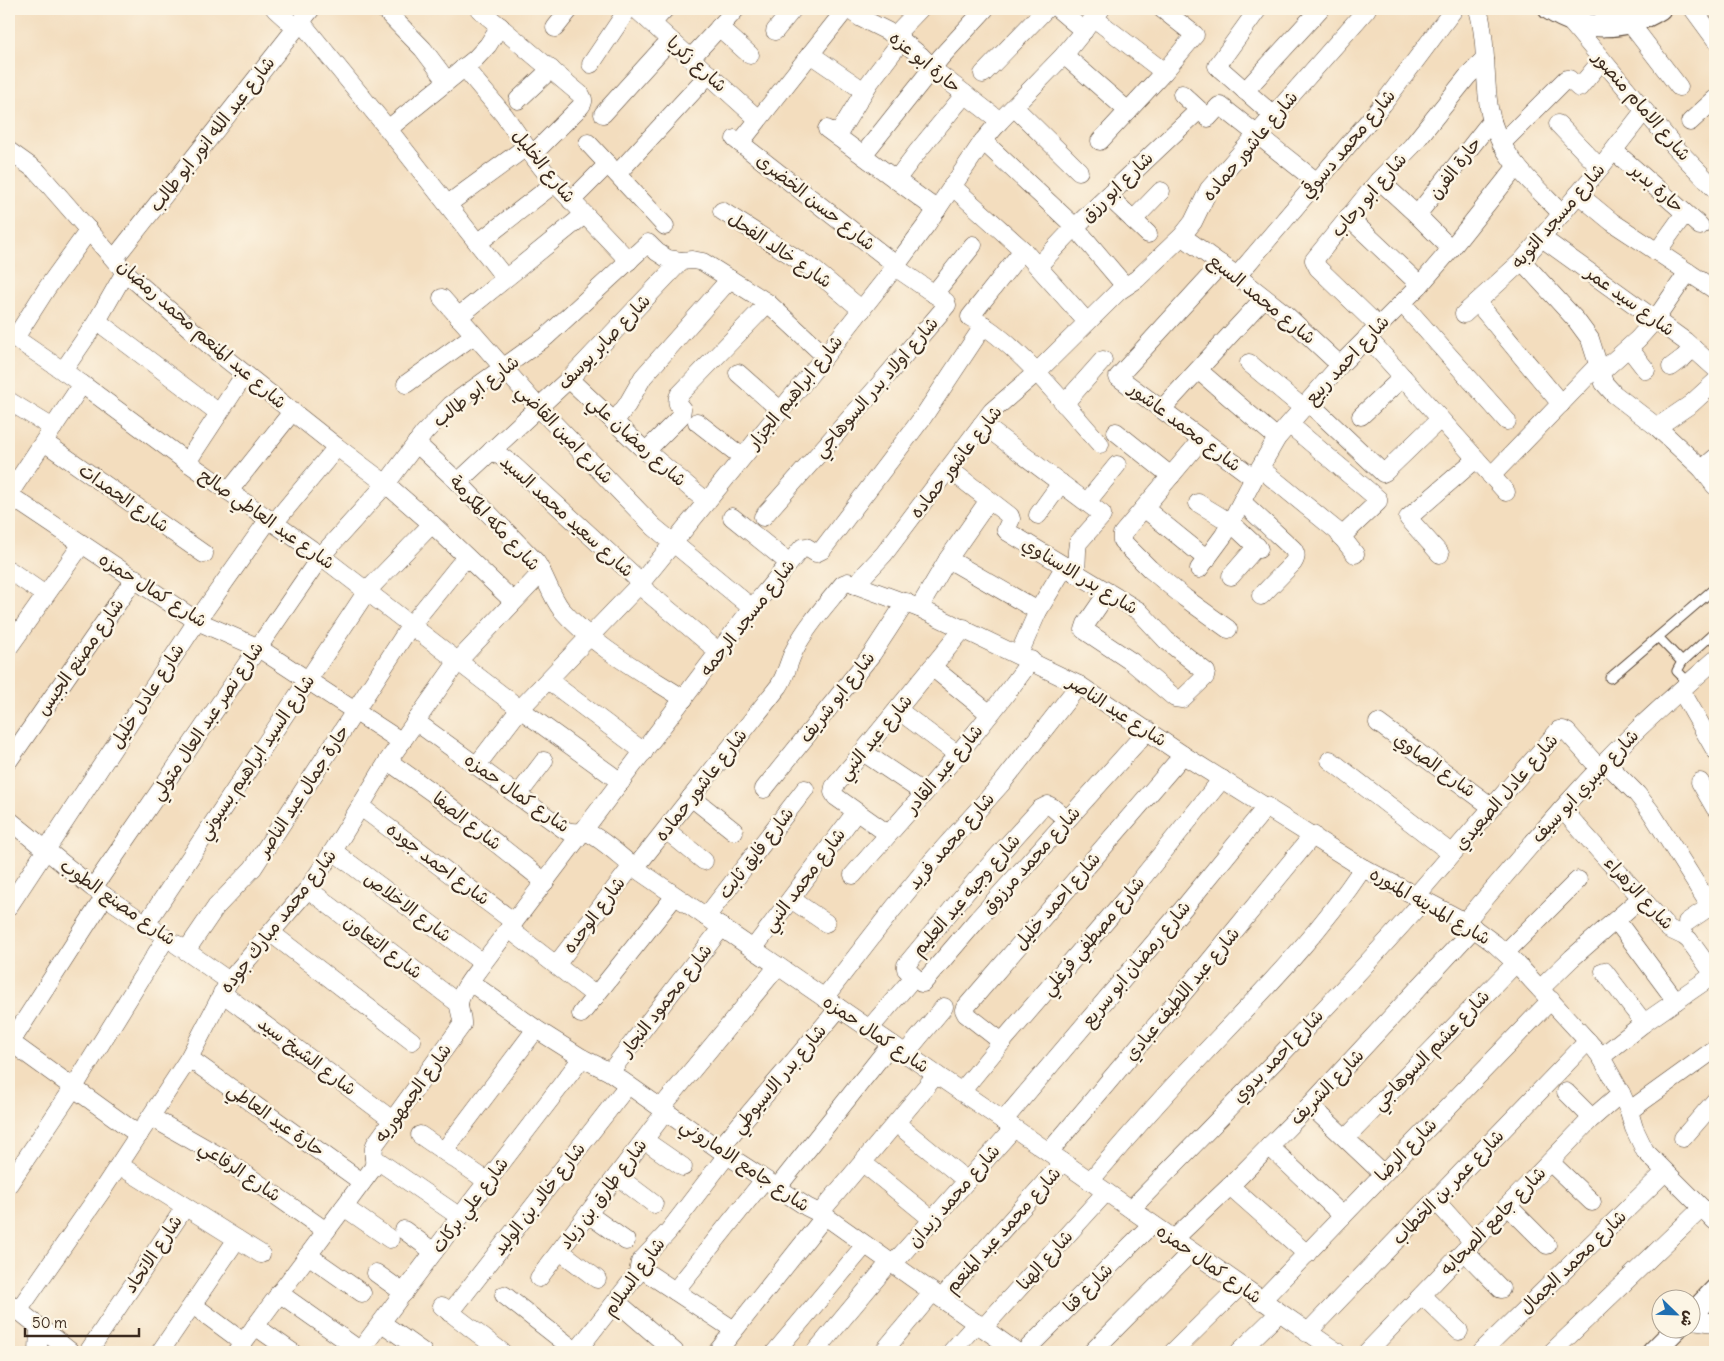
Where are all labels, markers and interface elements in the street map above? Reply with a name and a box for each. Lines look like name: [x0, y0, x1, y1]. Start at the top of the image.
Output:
street label: حارة ابو عزه: [885, 26, 966, 98]
street label: شارع زكريا: [662, 31, 732, 97]
street label: شارع الامام منصور: [1585, 45, 1696, 167]
street label: شارع عبد الله انور ابو طالب: [144, 51, 280, 217]
street label: شارع محمد دسوقي: [1295, 84, 1402, 204]
street label: شارع عاشور حماده: [1197, 86, 1303, 206]
street label: شارع الخليل: [507, 124, 581, 208]
street label: حارة الفرن: [1423, 132, 1486, 203]
street label: شارع ابو رزق: [1076, 146, 1158, 228]
street label: شارع حسن الخضرى: [752, 148, 880, 256]
street label: شارع ابو رحاب: [1326, 148, 1412, 242]
street label: حارة بدير: [1624, 156, 1689, 217]
street label: شارع مسجد التوبه: [1506, 158, 1610, 274]
street label: شارع خالد الفحل: [723, 206, 837, 294]
street label: شارع محمد السبع: [1203, 248, 1321, 350]
street label: شارع عبد المنعم محمد رمضان: [111, 254, 292, 416]
street label: شارع سيد عمر: [1579, 259, 1680, 342]
street label: شارع صابر يوسف: [552, 289, 656, 395]
street label: شارع احمد ربيع: [1299, 310, 1395, 411]
street label: شارع اولاد بدر السوهاجي: [808, 312, 947, 465]
street label: شارع ابراهيم الجزار: [740, 330, 850, 457]
street label: شارع ابو طالب: [428, 350, 524, 432]
street label: شارع محمد عاشور: [1122, 376, 1246, 477]
street label: شارع امين القاضي: [508, 379, 619, 492]
street label: شارع رمضان علي: [580, 390, 692, 495]
street label: شارع عاشور حماده: [904, 401, 1008, 523]
street label: شارع سعيد محمد السيد: [495, 450, 639, 582]
street label: شارع الحمدات: [74, 458, 174, 538]
street label: شارع عبد العاطي صالح: [192, 463, 340, 578]
street label: شارع مكه المكرمة: [444, 470, 546, 576]
street label: شارع بدر الاسناوي: [1017, 532, 1143, 621]
street label: شارع كمال حمزه: [94, 547, 212, 633]
street label: شارع مسجد الرحمه: [694, 555, 800, 681]
street label: شارع مصنع الجبس: [31, 594, 130, 721]
street label: شارع نصر عبد العال متولي: [145, 637, 272, 807]
street label: شارع عادل خليل: [104, 639, 190, 753]
street label: شارع ابو شريف: [794, 646, 880, 748]
street label: شارع عبد الناصر: [1061, 669, 1171, 752]
street label: شارع السيد ابراهيم بسيوني: [192, 670, 324, 846]
street label: شارع عبد النبي: [832, 689, 921, 787]
street label: شارع عبد القادر: [898, 719, 988, 820]
street label: حارة جمال عبد الناصر: [250, 720, 354, 863]
street label: شارع عاشور حماده: [649, 724, 753, 846]
street label: شارع صبري ابو سيف: [1526, 724, 1645, 849]
street label: شارع الصاوي: [1389, 727, 1481, 804]
street label: شارع عادل الصعيدي: [1449, 729, 1564, 856]
street label: شارع كمال حمزه: [460, 748, 574, 838]
street label: شارع الصفا: [428, 786, 506, 856]
street label: شارع محمد فريد: [902, 787, 1000, 895]
street label: شارع محمد مرزوق: [976, 801, 1086, 919]
street label: شارع فايق ثابت: [713, 802, 799, 904]
street label: شارع احمد جوده: [381, 817, 495, 911]
street label: شارع محمد النبي: [757, 823, 854, 939]
street label: شارع وجيه عبد العليم: [906, 829, 1027, 962]
street label: شارع محمد مبارك جوده: [214, 844, 342, 998]
street label: شارع احمد خليل: [1008, 847, 1106, 955]
street label: شارع الزهراء: [1599, 851, 1679, 935]
street label: شارع مصنع الطوب: [55, 853, 181, 952]
street label: شارع المدينه المنوره: [1365, 862, 1495, 950]
street label: شارع الاخلاص: [359, 866, 457, 948]
street label: شارع مصطفي فرغلي: [1036, 871, 1153, 1003]
street label: شارع الوحده: [557, 872, 631, 958]
street label: شارع رمضان ابو سريع: [1076, 896, 1197, 1033]
street label: شارع التعاون: [339, 910, 427, 984]
street label: شارع عبد اللطيف عبادي: [1119, 922, 1246, 1067]
street label: شارع محمود النجار: [613, 939, 717, 1063]
street label: شارع عشم السوهاجي: [1367, 984, 1498, 1118]
street label: شارع كمال حمزه: [818, 990, 934, 1078]
street label: شارع احمد بدوي: [1227, 1004, 1330, 1109]
street label: شارع الشيخ سيد: [253, 1011, 361, 1101]
street label: شارع بدر الاسيوطي: [726, 1019, 835, 1141]
street label: شارع الجمهوريه: [369, 1039, 457, 1147]
street label: شارع الشريف: [1285, 1044, 1369, 1130]
street label: حارة عبد العاطي: [220, 1078, 330, 1166]
street label: شارع جامع الاماروني: [673, 1113, 814, 1221]
street label: شارع الرضا: [1370, 1113, 1442, 1187]
street label: شارع عمر بن الخطاب: [1387, 1124, 1509, 1250]
street label: شارع طارق بن زياد: [553, 1134, 653, 1254]
street label: شارع الرفاعي: [192, 1135, 286, 1210]
street label: شارع خالد بن الوليد: [487, 1137, 591, 1261]
street label: شارع محمد زيدان: [903, 1139, 1005, 1253]
street label: شارع علي بركات: [426, 1152, 517, 1260]
street label: شارع جامع الصحابه: [1435, 1161, 1552, 1281]
street label: شارع محمد عبد المنعم: [940, 1162, 1068, 1300]
street label: شارع محمد الجمال: [1514, 1205, 1632, 1319]
street label: شارع الاتحاد: [118, 1210, 188, 1298]
street label: شارع كمال حمزه: [1152, 1219, 1266, 1309]
street label: شارع الهنا: [1012, 1225, 1078, 1295]
street label: شارع السلام: [597, 1233, 672, 1322]
street label: شارع قنا: [1058, 1258, 1118, 1318]
north arrow: [1652, 1288, 1702, 1338]
scale bar: [25, 1306, 139, 1338]
text: ش: [1677, 1308, 1699, 1330]
text: 50 m: [32, 1313, 67, 1332]

